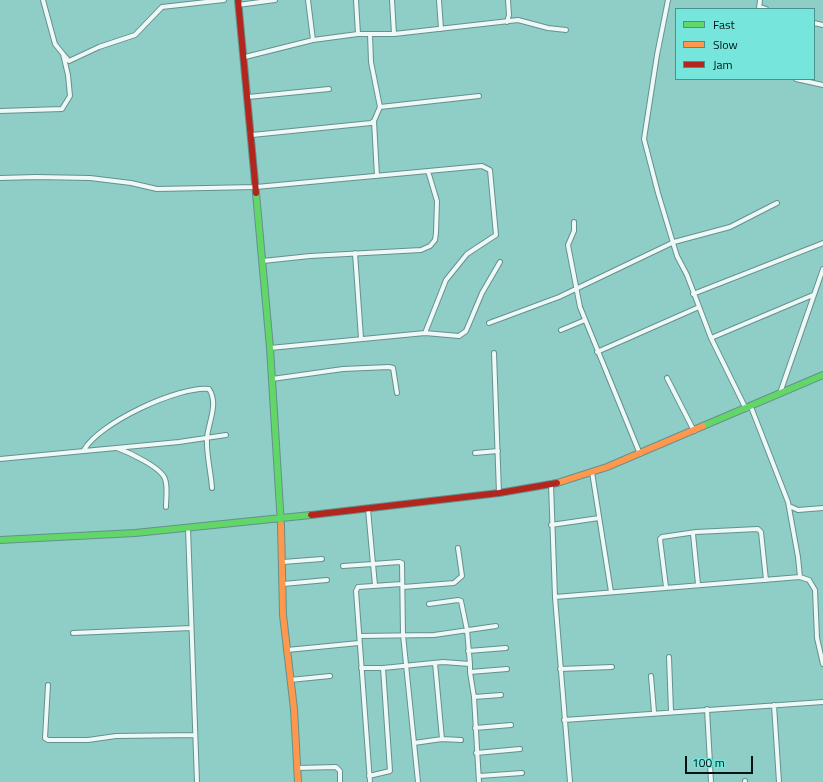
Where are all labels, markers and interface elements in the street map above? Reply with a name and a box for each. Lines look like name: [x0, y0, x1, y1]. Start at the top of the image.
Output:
legend: [675, 8, 815, 80]
text: Fast: [713, 15, 735, 34]
text: Slow: [713, 35, 738, 54]
text: Jam: [713, 55, 733, 74]
scale bar: [687, 748, 755, 774]
text: 100 m: [692, 753, 725, 772]

